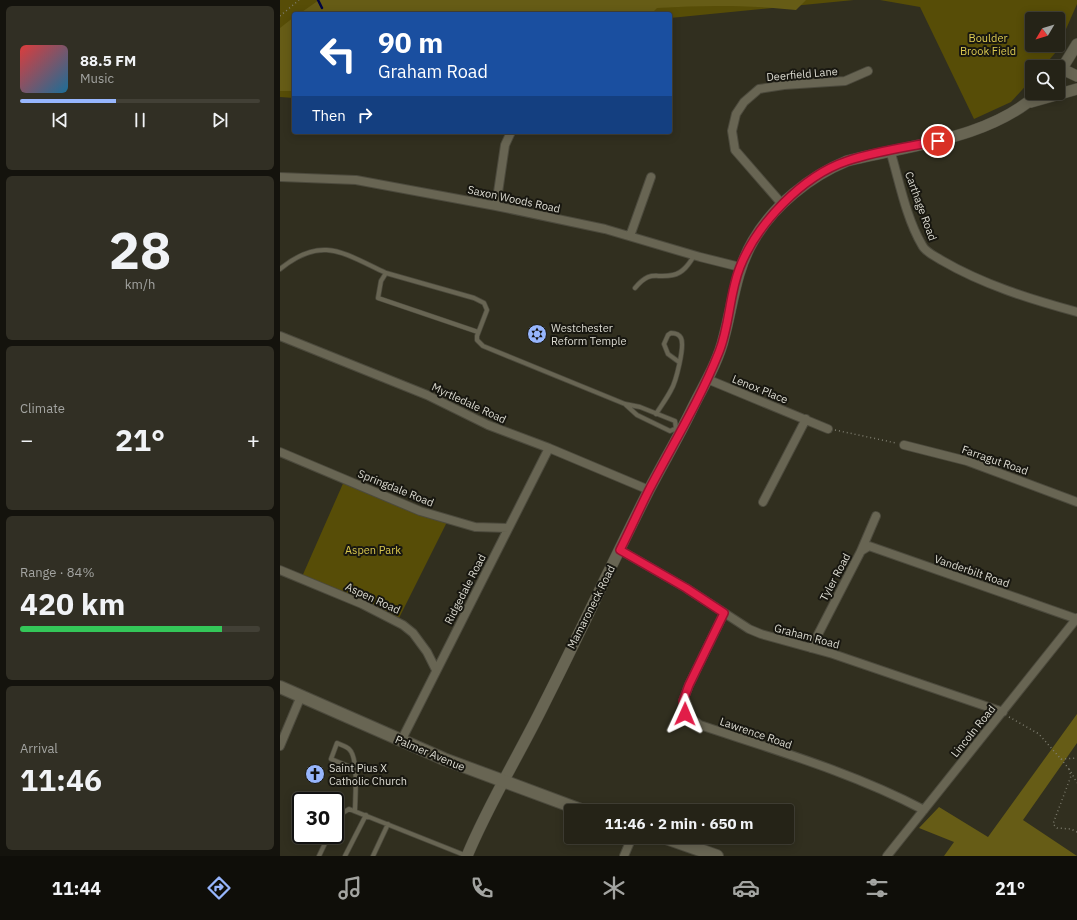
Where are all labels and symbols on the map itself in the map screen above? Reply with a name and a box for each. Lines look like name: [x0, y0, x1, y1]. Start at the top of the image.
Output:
north arrow: [1025, 12, 1065, 52]
park label: Boulder Brook Field: [960, 31, 1016, 58]
street label: Deerfield Lane: [766, 64, 838, 84]
pin: [921, 124, 955, 158]
street label: Carthage Road: [902, 170, 940, 242]
street label: Saxon Woods Road: [466, 182, 562, 216]
place label: Westchester Reform Temple: [551, 321, 626, 348]
synagogue icon: Westchester Reform Temple: [526, 323, 548, 345]
street label: Lenox Place: [730, 371, 790, 407]
street label: Myrtledale Road: [430, 380, 508, 426]
street label: Farragut Road: [960, 442, 1030, 478]
street label: Springdale Road: [356, 466, 436, 510]
park label: Aspen Park: [345, 543, 401, 557]
street label: Ridgedale Road: [441, 551, 489, 627]
street label: Tyler Road: [817, 551, 853, 603]
street label: Vanderbilt Road: [932, 552, 1012, 590]
street label: Mamaroneck Road: [564, 563, 618, 651]
street label: Aspen Road: [343, 579, 403, 617]
street label: Graham Road: [773, 621, 841, 651]
position arrow: [664, 693, 706, 735]
street label: Lincoln Road: [948, 702, 998, 760]
street label: Lawrence Road: [718, 714, 794, 752]
street label: Palmer Avenue: [393, 732, 467, 774]
place label: Saint Pius X Catholic Church: [329, 761, 407, 788]
church icon: Saint Pius X Catholic Church: [304, 763, 326, 785]
speed limit sign: 30: [292, 792, 344, 844]

